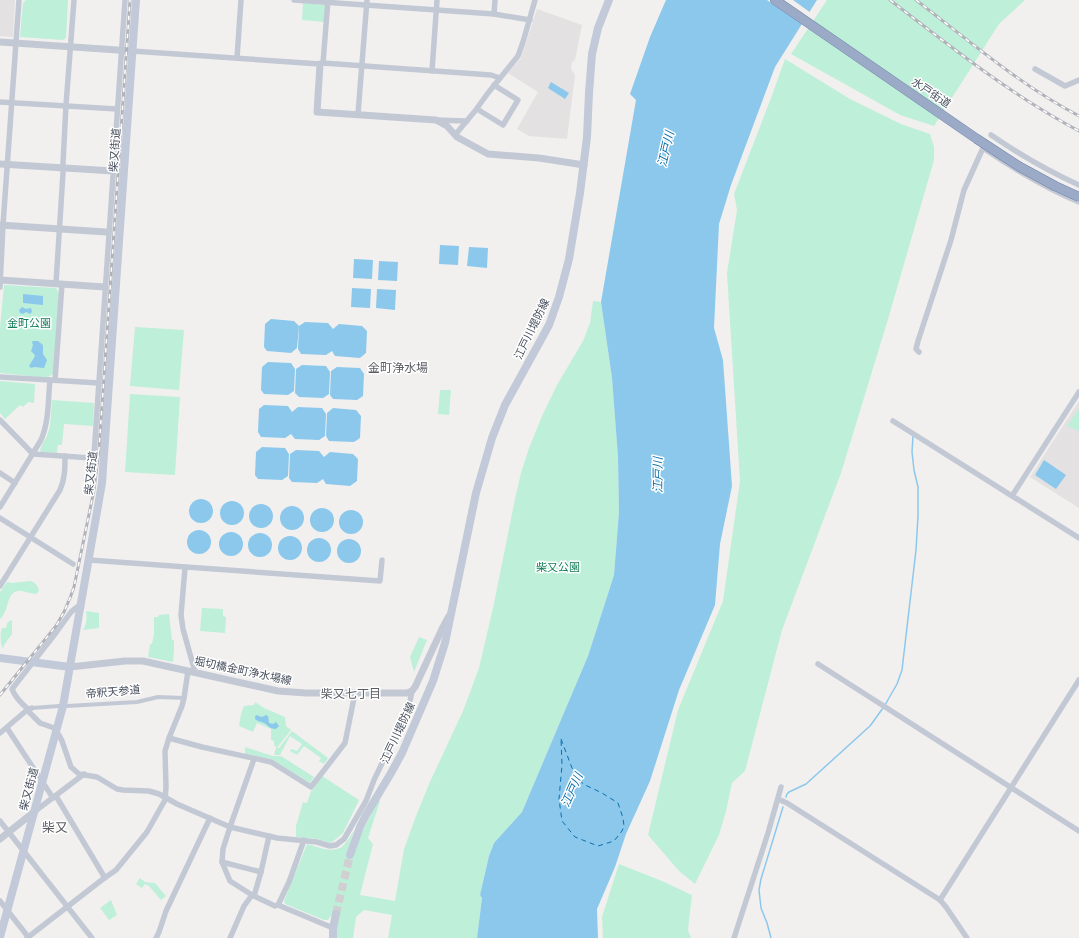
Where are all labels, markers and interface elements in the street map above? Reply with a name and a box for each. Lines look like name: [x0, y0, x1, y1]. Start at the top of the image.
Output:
street label: 水戸街道: [909, 75, 953, 111]
street label: 柴又街道: [107, 128, 123, 172]
water label: 江戸川: [655, 128, 677, 168]
street label: 江戸川堤防線: [512, 296, 552, 362]
park label: 金町公園: [7, 317, 51, 330]
district label: 金町浄水場: [368, 361, 428, 375]
street label: 柴又街道: [82, 450, 100, 496]
water label: 江戸川: [651, 455, 665, 493]
park label: 柴又公園: [536, 561, 580, 574]
street label: 堀切橋金町浄水場線: [193, 654, 293, 688]
street label: 帝釈天参道: [85, 683, 141, 701]
district label: 柴又七丁目: [321, 687, 381, 701]
street label: 江戸川堤防線: [378, 700, 418, 766]
street label: 柴又街道: [17, 766, 41, 812]
water label: 江戸川: [558, 769, 587, 809]
district label: 柴又: [42, 820, 68, 835]

